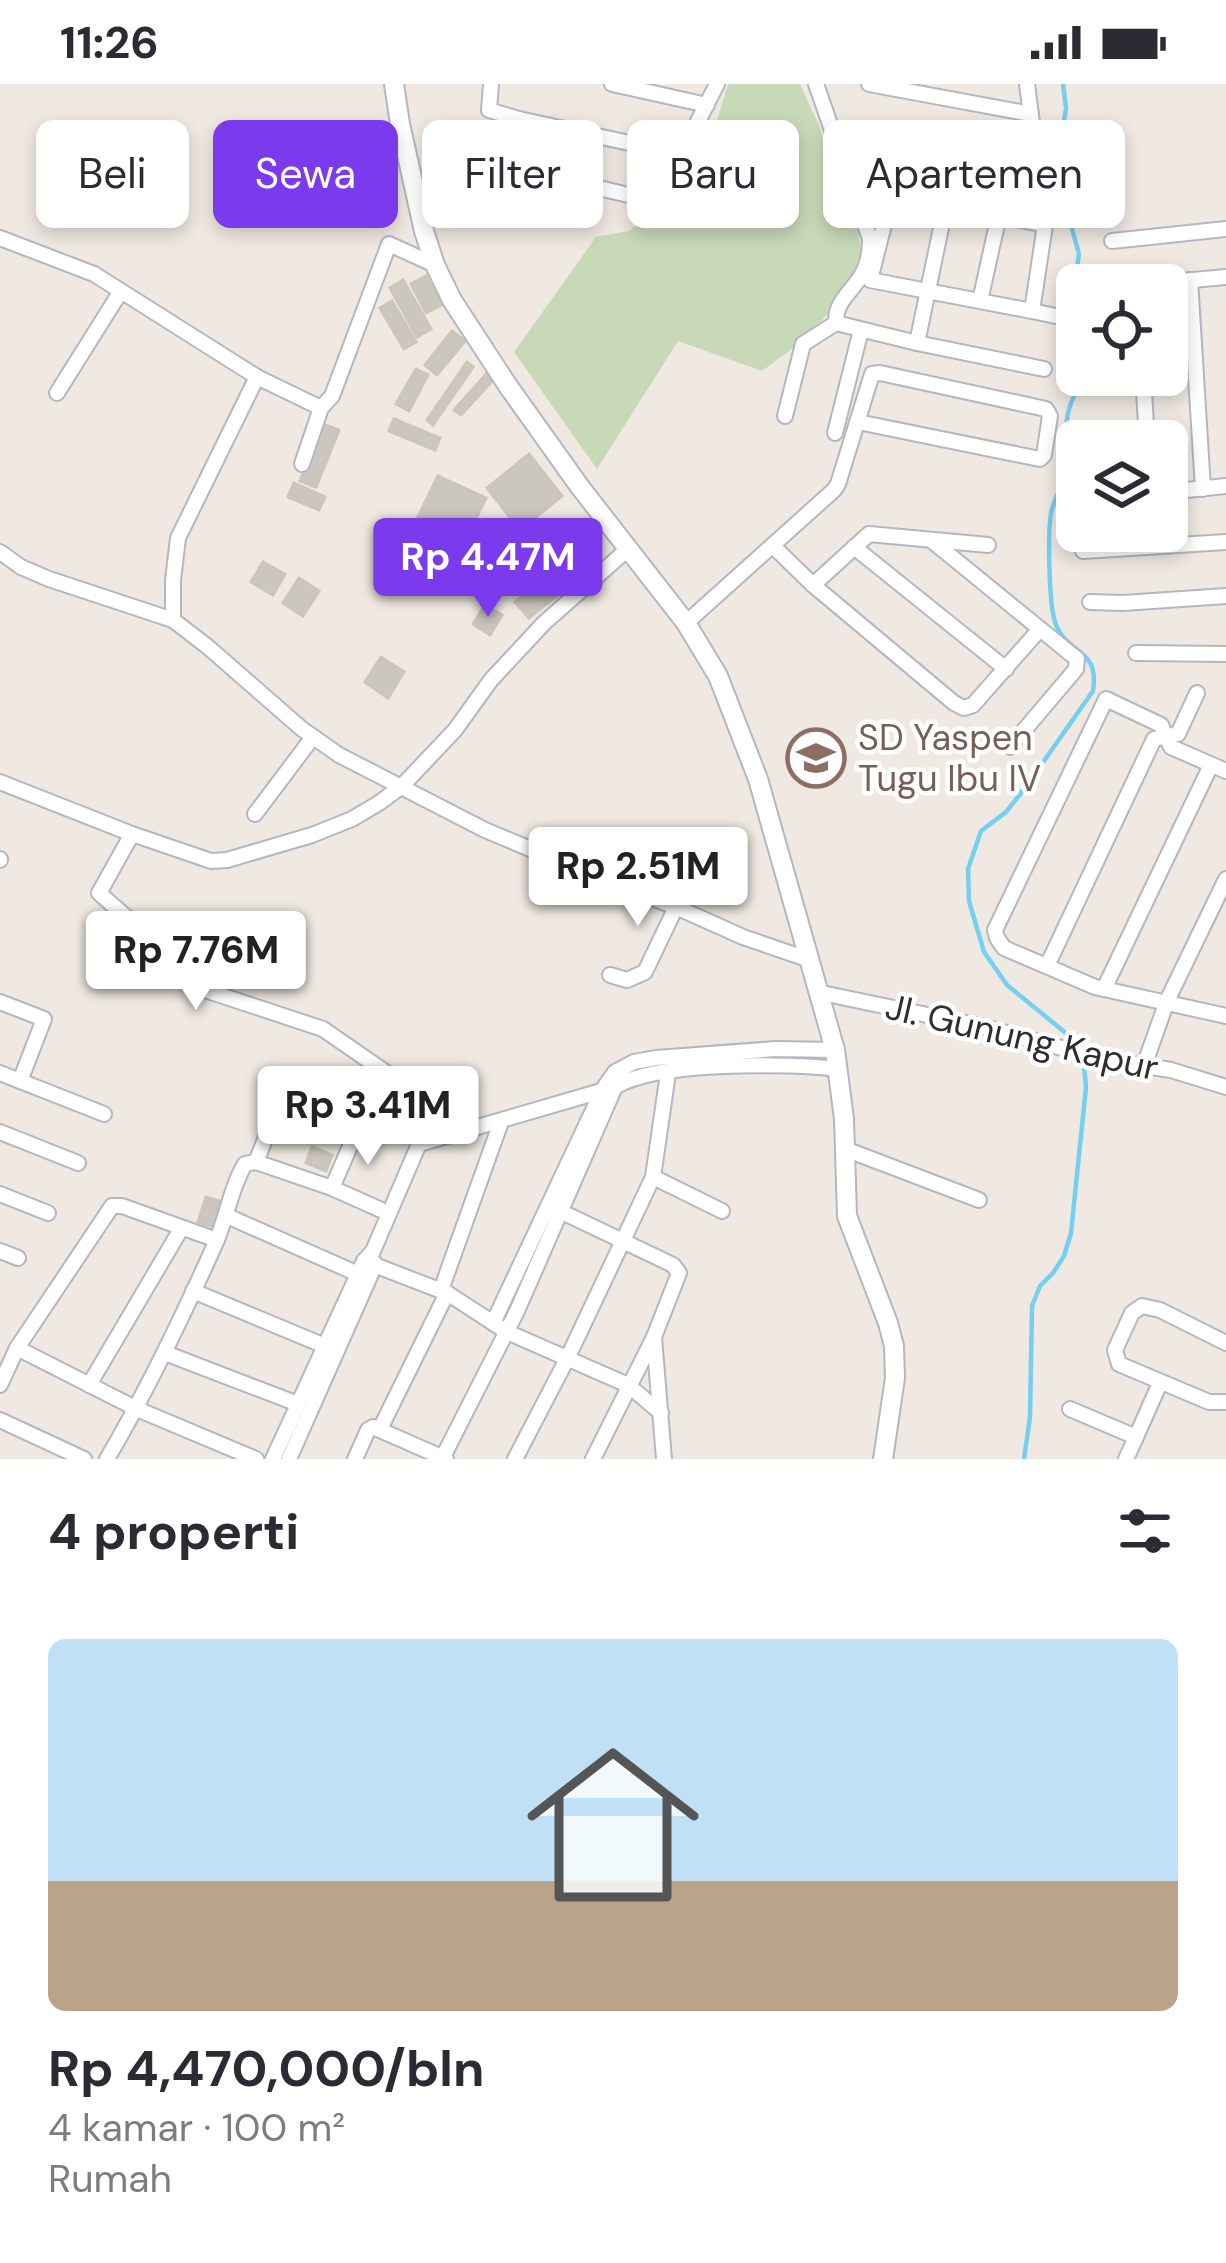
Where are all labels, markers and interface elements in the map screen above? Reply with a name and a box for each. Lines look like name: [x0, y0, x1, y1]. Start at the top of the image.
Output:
text: 11:26: [60, 13, 159, 72]
chip: Beli: [36, 120, 189, 228]
chip: Sewa: [213, 120, 398, 228]
chip: Filter: [422, 120, 603, 228]
chip: Baru: [627, 120, 799, 228]
chip: Apartemen: [823, 120, 1125, 228]
map controls: [1056, 264, 1188, 552]
button: locate: [1056, 264, 1188, 396]
button: layers: [1056, 420, 1188, 552]
pin: Rp 4.47M: [364, 518, 612, 620]
text: Rp 4.47M: [400, 531, 576, 582]
place label: SD Yaspen Tugu Ibu IV: [858, 714, 1041, 802]
school or university icon: SD Yaspen Tugu Ibu IV: [785, 727, 847, 789]
pin: Rp 2.51M: [514, 827, 762, 929]
text: Rp 2.51M: [556, 840, 720, 891]
pin: Rp 7.76M: [72, 911, 320, 1013]
text: Rp 7.76M: [113, 924, 279, 975]
street label: Jl. Gunung Kapur: [881, 983, 1163, 1091]
pin: Rp 3.41M: [244, 1066, 492, 1168]
text: Rp 3.41M: [285, 1079, 451, 1130]
text: 4 properti: [48, 1498, 299, 1565]
icon: filters: [1112, 1498, 1178, 1564]
icon: home: [505, 1717, 721, 1933]
text: Rp 4,470,000/bln: [48, 2035, 484, 2102]
text: 4 kamar · 100 m²: [48, 2102, 345, 2153]
text: Rumah: [48, 2153, 172, 2204]

